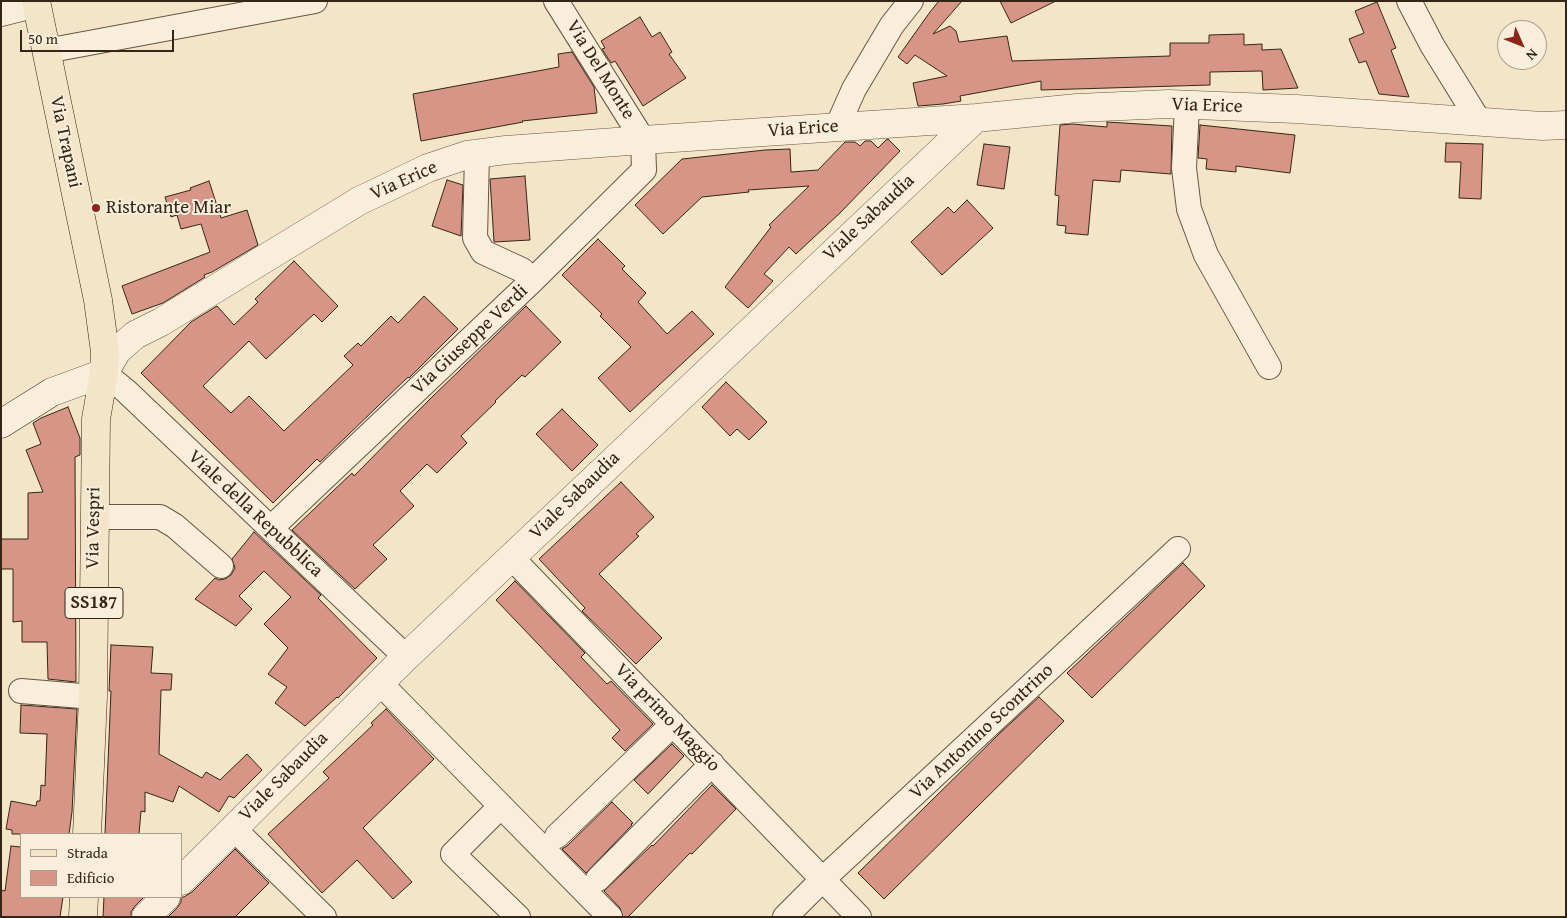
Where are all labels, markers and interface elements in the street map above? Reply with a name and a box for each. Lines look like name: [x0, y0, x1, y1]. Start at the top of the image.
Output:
street label: Via Del Monte: [561, 16, 639, 124]
scale bar: [22, 20, 176, 52]
north arrow: [1497, 20, 1547, 70]
text: 50 m: [28, 28, 58, 49]
text: N: [1522, 44, 1543, 65]
street label: Via Erice: [1171, 93, 1243, 119]
street label: Via Trapani: [44, 94, 86, 190]
street label: Via Erice: [767, 115, 839, 143]
street label: Via Erice: [367, 156, 441, 206]
street label: Viale Sabaudia: [818, 170, 920, 266]
place label: Ristorante Miar: [106, 197, 231, 219]
marker: Ristorante Miar: [90, 202, 102, 214]
street label: Via Giuseppe Verdi: [407, 280, 533, 400]
street label: Viale della Repubblica: [183, 446, 327, 582]
street label: Viale Sabaudia: [525, 447, 625, 545]
street label: Via Vespri: [82, 487, 106, 569]
road number: SS187: [65, 588, 123, 618]
street label: Via primo Maggio: [609, 659, 725, 777]
street label: Via Antonino Scontrino: [905, 659, 1059, 805]
street label: Viale Sabaudia: [235, 728, 333, 826]
legend: [20, 833, 182, 898]
text: Strada: [67, 842, 108, 863]
text: Edificio: [67, 867, 114, 888]

